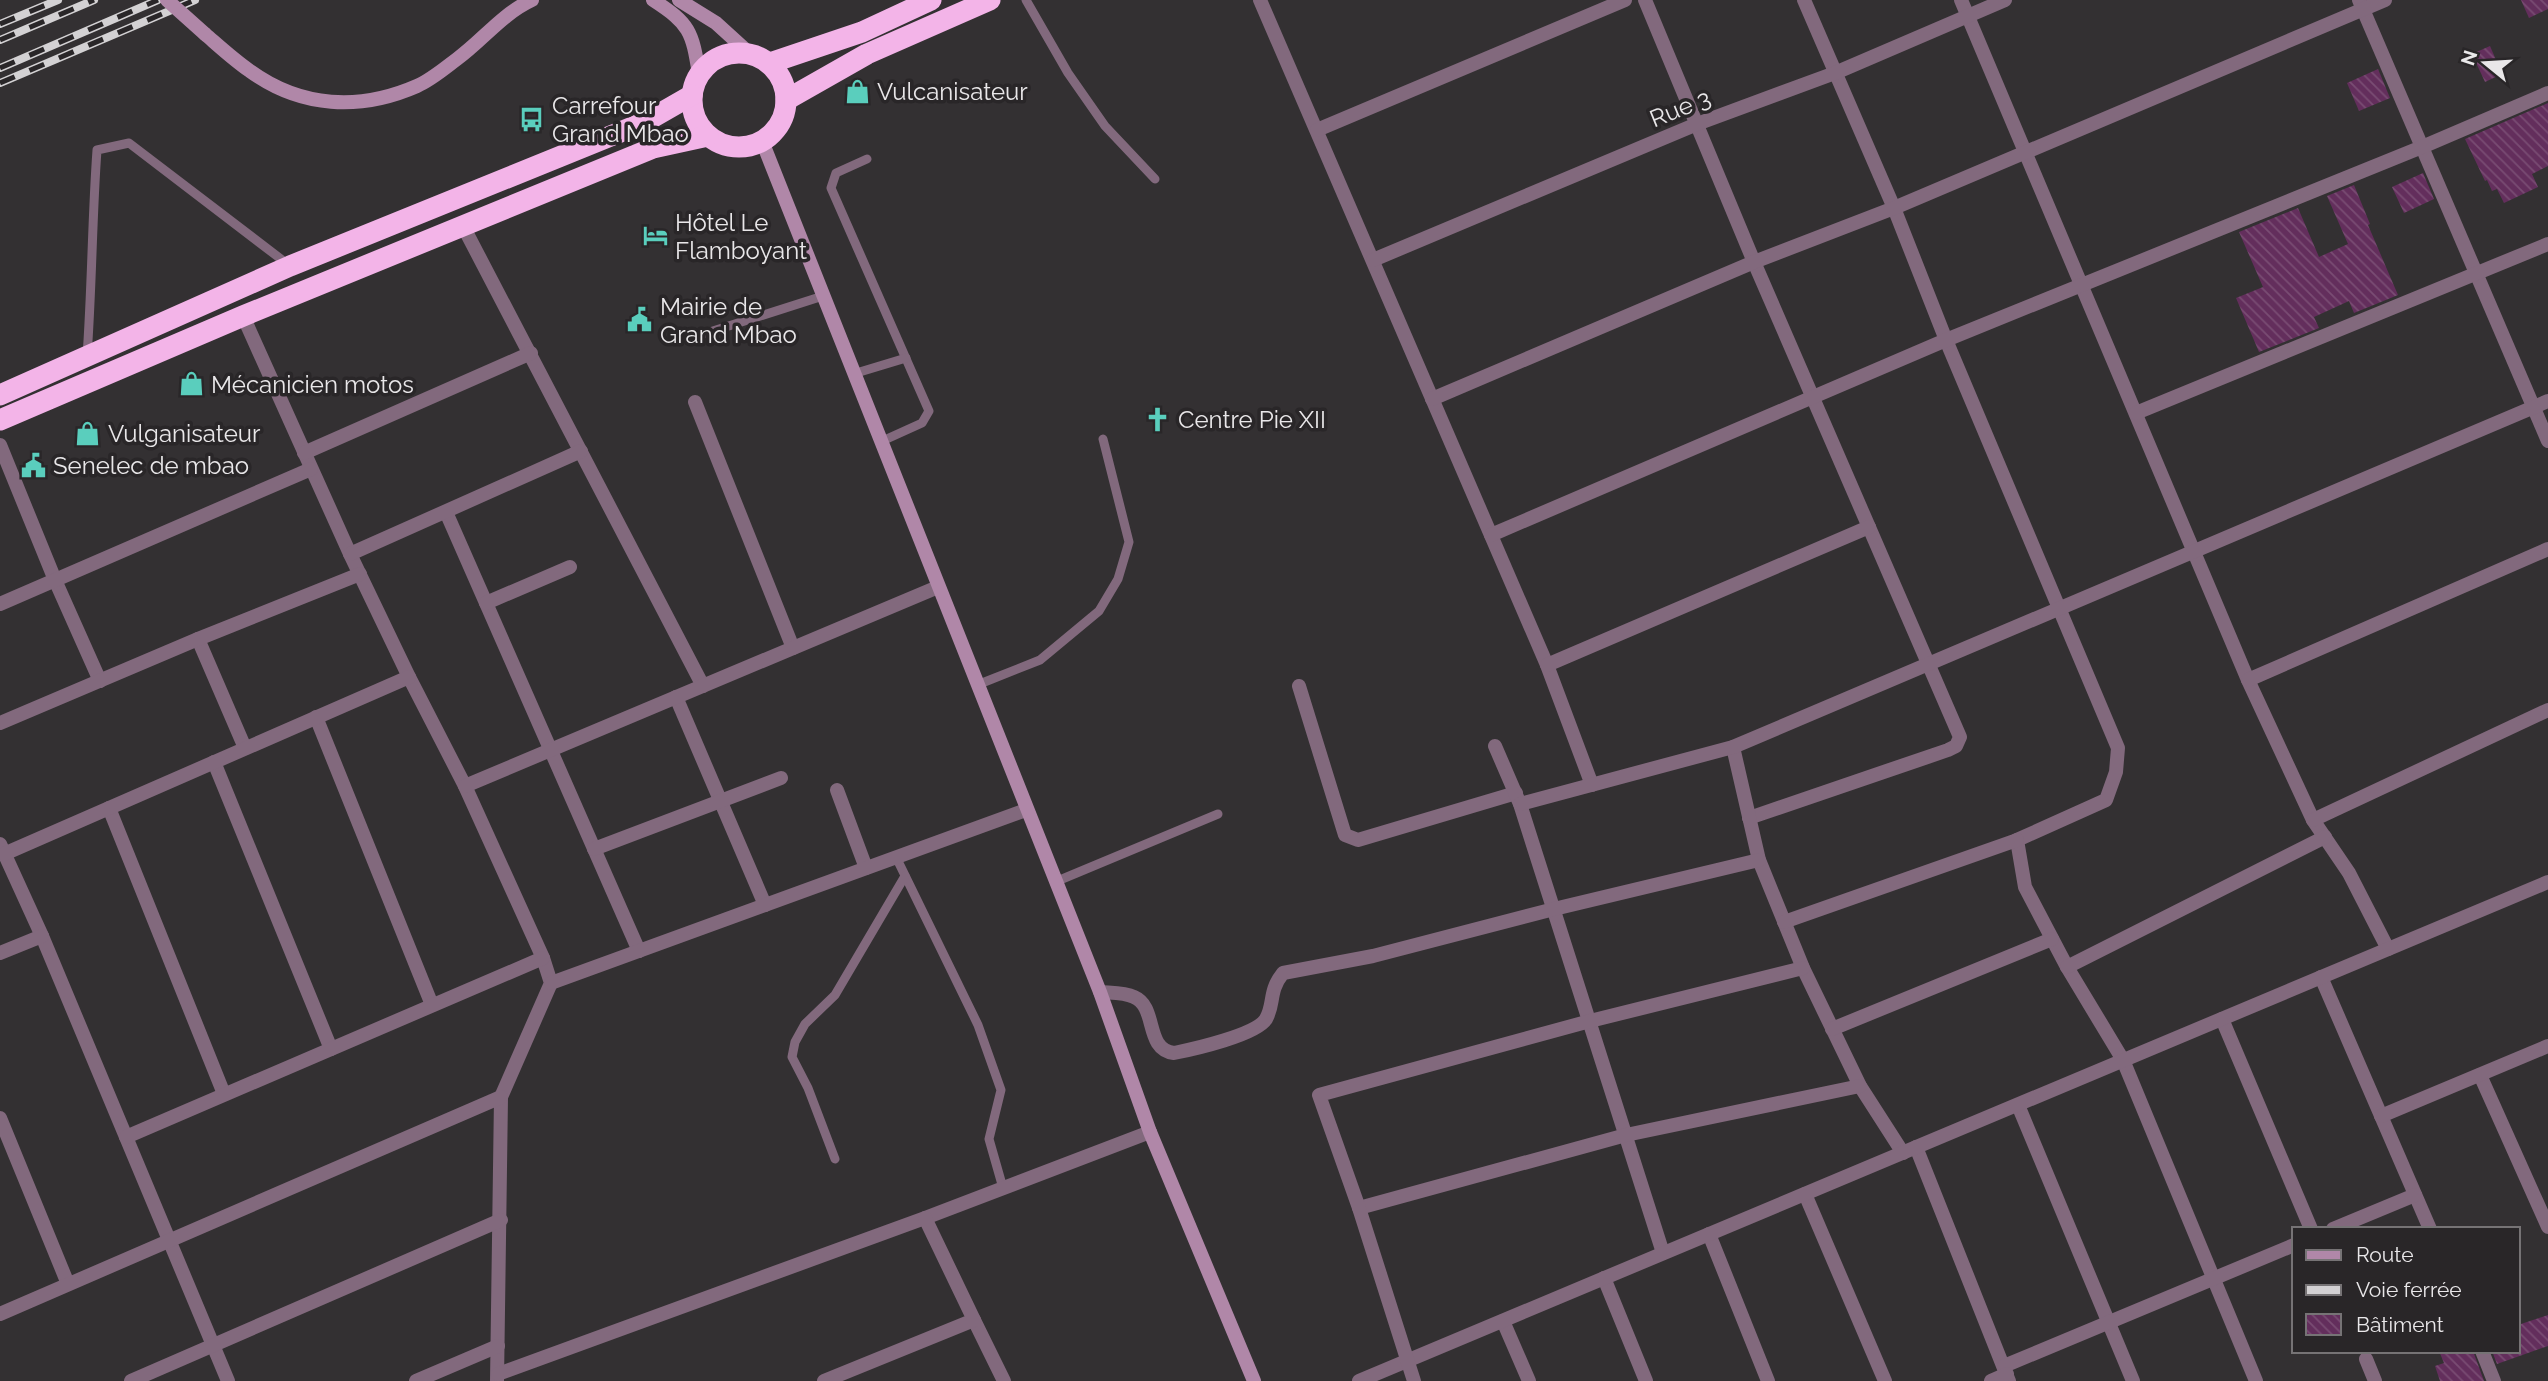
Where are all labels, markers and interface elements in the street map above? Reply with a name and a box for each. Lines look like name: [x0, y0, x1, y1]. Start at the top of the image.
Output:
north arrow: [2450, 28, 2520, 98]
text: N: [2456, 47, 2482, 68]
shop icon: Vulcanisateur: [843, 77, 871, 105]
place label: Vulcanisateur: [877, 77, 1028, 106]
street label: Rue 3: [1645, 83, 1715, 133]
place label: Carrefour Grand Mbao: [552, 91, 689, 148]
bus stop icon: Carrefour Grand Mbao: [518, 105, 546, 133]
place label: Hôtel Le Flamboyant: [675, 208, 807, 265]
hotel icon: Hôtel Le Flamboyant: [641, 222, 669, 250]
place label: Mairie de Grand Mbao: [660, 292, 797, 349]
public building icon: Mairie de Grand Mbao: [626, 306, 654, 334]
shop icon: Mécanicien motos: [177, 370, 205, 398]
place label: Mécanicien motos: [211, 370, 414, 399]
church icon: Centre Pie XII: [1144, 405, 1172, 433]
place label: Centre Pie XII: [1178, 405, 1326, 434]
shop icon: Vulganisateur: [74, 419, 102, 447]
place label: Vulganisateur: [108, 419, 261, 448]
public building icon: Senelec de mbao: [19, 451, 47, 479]
place label: Senelec de mbao: [53, 451, 249, 480]
legend: [2292, 1227, 2520, 1353]
text: Route: [2356, 1242, 2414, 1267]
text: Voie ferrée: [2356, 1277, 2462, 1302]
text: Bâtiment: [2356, 1312, 2444, 1337]

